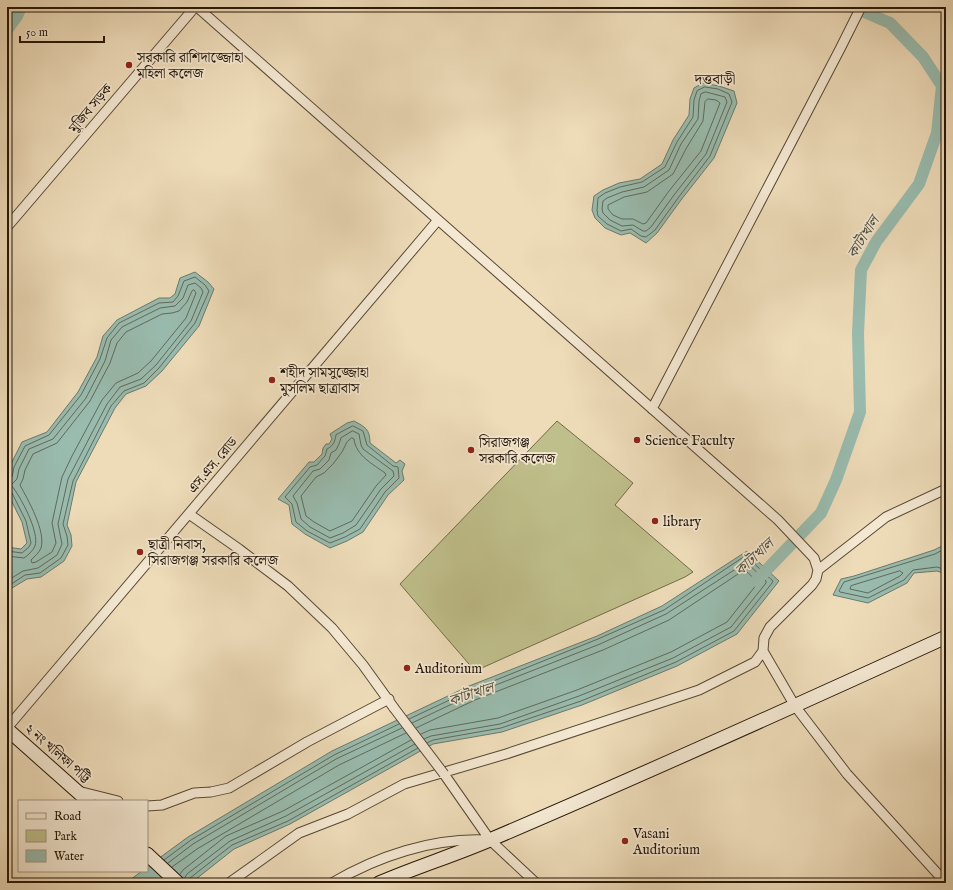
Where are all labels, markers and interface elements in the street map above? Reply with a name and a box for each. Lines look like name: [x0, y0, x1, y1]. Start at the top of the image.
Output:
scale bar: [20, 18, 104, 44]
text: 50 m: [26, 25, 48, 40]
place label: সরকারি রাশিদাজ্জোহা মহিলা কলেজ: [136, 49, 244, 83]
marker: সরকারি রাশিদাজ্জোহা মহিলা কলেজ: [124, 60, 134, 70]
district label: দত্তবাড়ী: [694, 70, 735, 89]
street label: মুজিব সড়ক: [64, 79, 117, 138]
water label: কাটাখাল: [843, 210, 885, 262]
place label: শহীদ সামসুজ্জোহা মুসলিম ছাত্রাবাস: [279, 364, 369, 398]
marker: শহীদ সামসুজ্জোহা মুসলিম ছাত্রাবাস: [267, 375, 277, 385]
place label: Science Faculty: [645, 432, 735, 450]
street label: এস.এস. রোড: [184, 433, 242, 498]
place label: সিরাজগঞ্জ সরকারি কলেজ: [478, 434, 557, 468]
marker: Science Faculty: [632, 435, 642, 445]
marker: সিরাজগঞ্জ সরকারি কলেজ: [466, 445, 476, 455]
place label: library: [663, 513, 701, 531]
marker: library: [650, 516, 660, 526]
water label: কাটাখাল: [731, 533, 780, 580]
place label: ছাত্রী নিবাস, সিরাজগঞ্জ সরকারি কলেজ: [147, 536, 279, 570]
marker: ছাত্রী নিবাস, সিরাজগঞ্জ সরকারি কলেজ: [135, 547, 145, 557]
place label: Auditorium: [414, 660, 482, 678]
marker: Auditorium: [402, 663, 412, 673]
water label: কাটাখাল: [446, 677, 499, 711]
street label: ২ নং খলিফা পট্টি: [21, 720, 95, 788]
legend: [18, 800, 148, 872]
text: Road: [54, 809, 82, 824]
place label: Vasani Auditorium: [632, 825, 700, 859]
text: Park: [54, 829, 77, 844]
marker: Vasani Auditorium: [620, 836, 630, 846]
text: Water: [54, 849, 85, 864]

